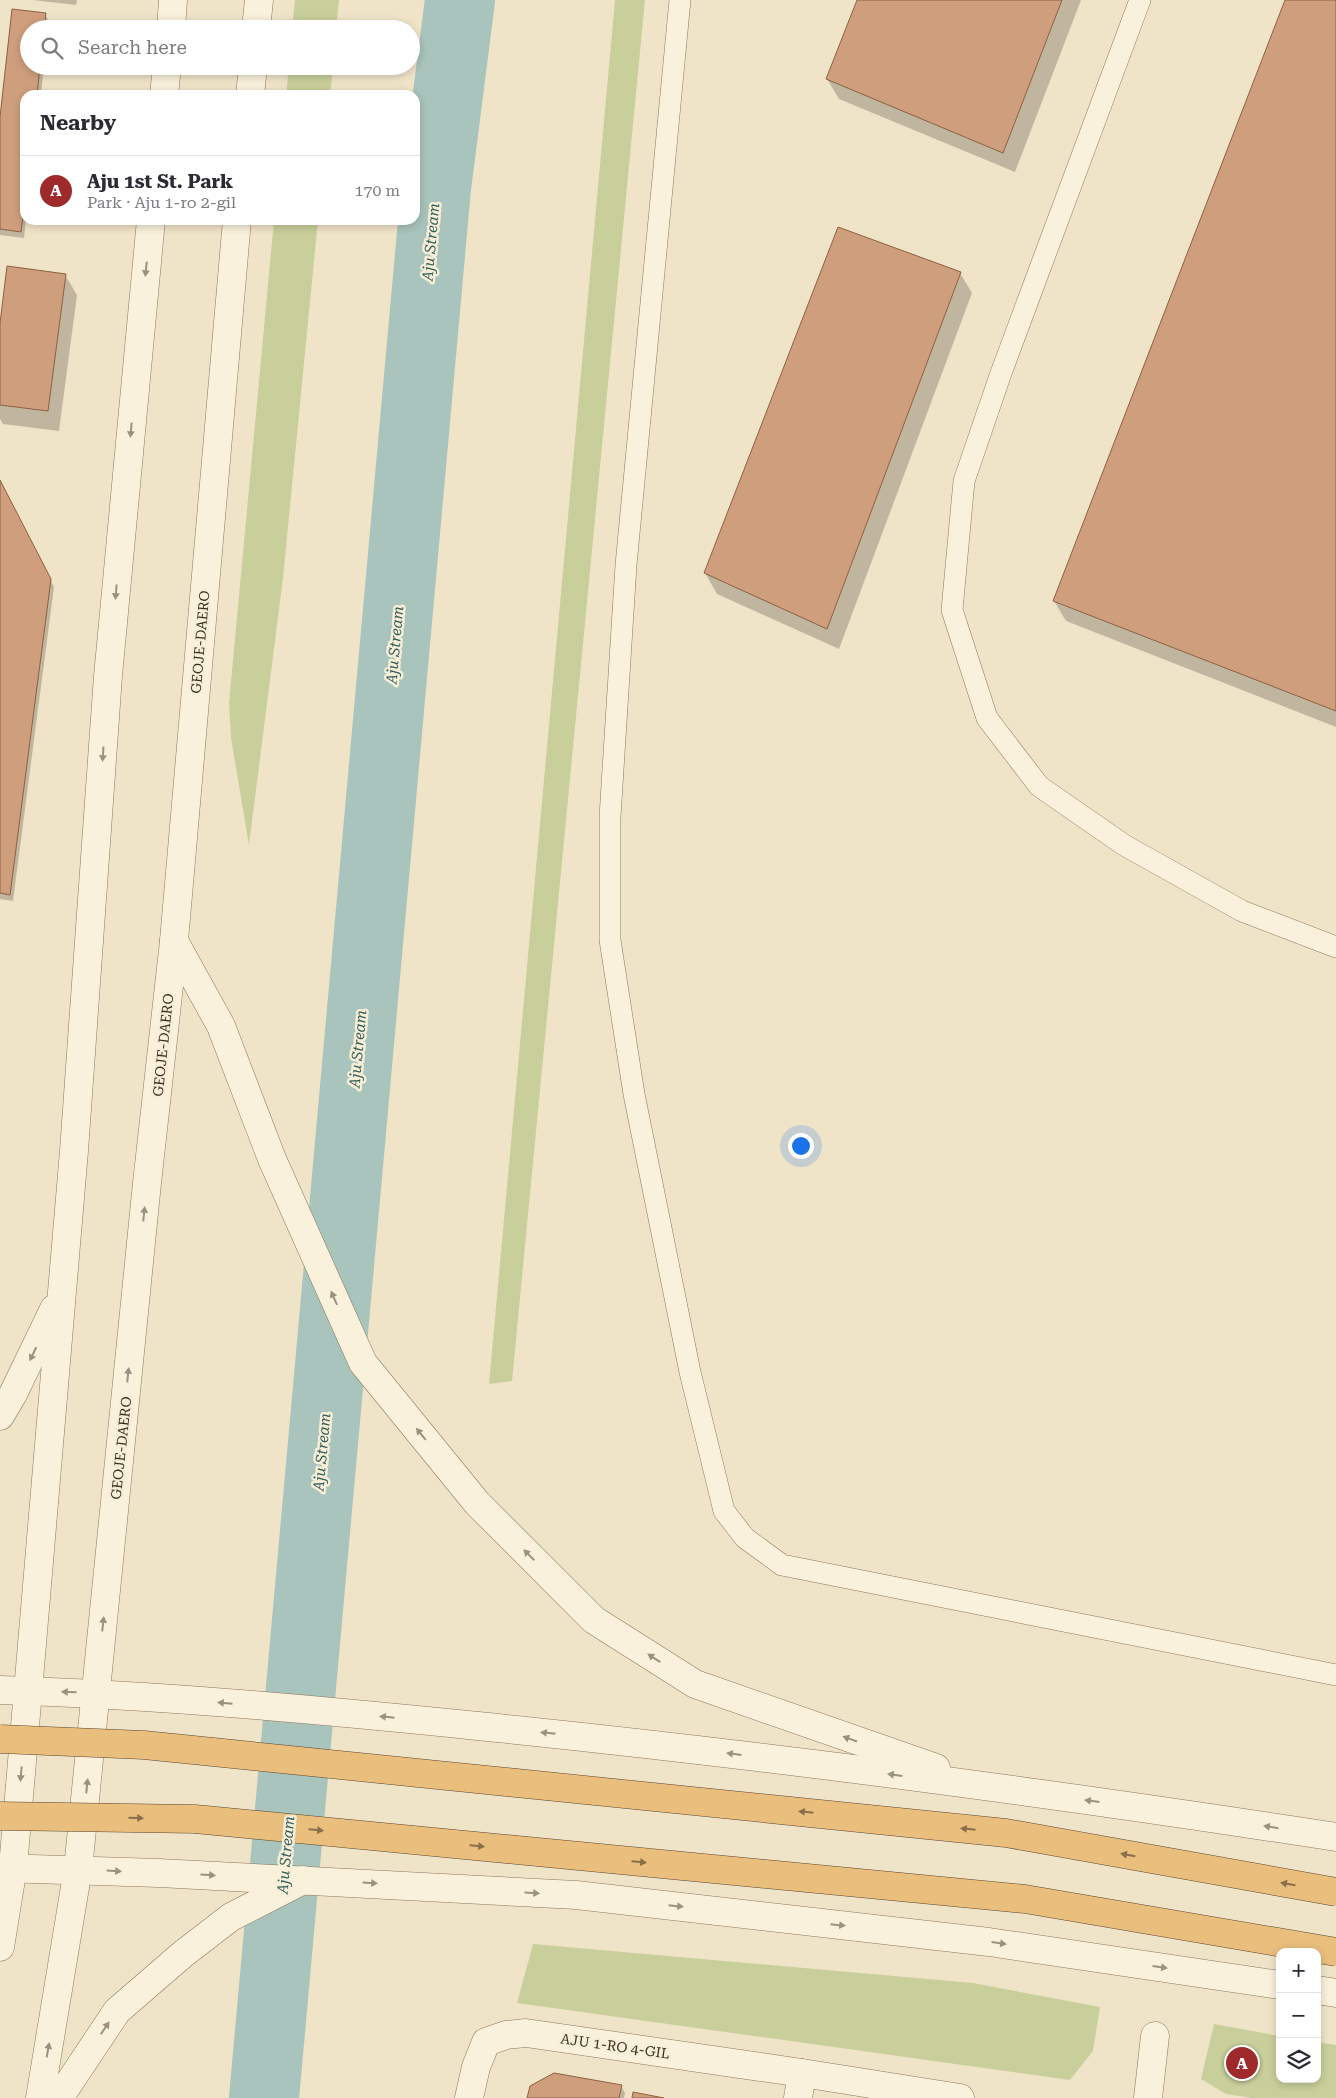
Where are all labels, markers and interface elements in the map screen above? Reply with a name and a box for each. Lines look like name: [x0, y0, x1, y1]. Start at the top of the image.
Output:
search box: [20, 20, 420, 75]
icon: search: [38, 34, 66, 62]
text: Search here: [78, 36, 187, 59]
text: Nearby: [40, 111, 116, 135]
text: Aju 1st St. Park: [87, 170, 233, 193]
text: A: [50, 181, 62, 200]
text: 170 m: [354, 181, 400, 200]
text: Park · Aju 1-ro 2-gil: [87, 193, 236, 212]
water label: Aju Stream: [419, 202, 443, 283]
one-way arrow: [142, 261, 150, 277]
one-way arrow: [127, 423, 135, 439]
one-way arrow: [112, 584, 120, 600]
street label: GEOJE-DAERO: [188, 590, 212, 694]
water label: Aju Stream: [383, 605, 407, 686]
one-way arrow: [98, 746, 106, 762]
street label: GEOJE-DAERO: [150, 993, 176, 1097]
water label: Aju Stream: [346, 1009, 370, 1090]
your location: [788, 1133, 814, 1159]
one-way arrow: [140, 1205, 148, 1221]
one-way arrow: [329, 1291, 337, 1305]
one-way arrow: [28, 1346, 37, 1361]
one-way arrow: [124, 1367, 132, 1383]
street label: GEOJE-DAERO: [108, 1396, 134, 1500]
water label: Aju Stream: [310, 1412, 334, 1493]
one-way arrow: [415, 1427, 426, 1440]
one-way arrow: [523, 1549, 535, 1561]
one-way arrow: [99, 1616, 107, 1632]
one-way arrow: [647, 1653, 660, 1662]
one-way arrow: [61, 1688, 77, 1696]
one-way arrow: [217, 1699, 233, 1707]
one-way arrow: [378, 1713, 394, 1721]
one-way arrow: [540, 1729, 556, 1737]
one-way arrow: [842, 1735, 857, 1743]
one-way arrow: [726, 1750, 742, 1758]
one-way arrow: [17, 1767, 25, 1783]
one-way arrow: [887, 1771, 903, 1779]
one-way arrow: [83, 1778, 91, 1794]
one-way arrow: [1084, 1797, 1100, 1805]
one-way arrow: [798, 1808, 814, 1816]
one-way arrow: [128, 1814, 144, 1822]
water label: Aju Stream: [274, 1815, 298, 1896]
one-way arrow: [1262, 1823, 1278, 1831]
one-way arrow: [959, 1825, 975, 1833]
one-way arrow: [308, 1827, 324, 1835]
one-way arrow: [470, 1842, 486, 1850]
one-way arrow: [1120, 1850, 1136, 1858]
one-way arrow: [631, 1858, 647, 1866]
one-way arrow: [106, 1867, 122, 1875]
one-way arrow: [200, 1872, 216, 1880]
one-way arrow: [1280, 1879, 1296, 1887]
one-way arrow: [362, 1880, 378, 1888]
one-way arrow: [524, 1889, 540, 1897]
one-way arrow: [669, 1902, 685, 1910]
one-way arrow: [830, 1921, 846, 1929]
one-way arrow: [992, 1940, 1008, 1948]
map controls: [1276, 1948, 1321, 2083]
button: +: [1276, 1948, 1321, 1993]
one-way arrow: [1152, 1963, 1168, 1971]
button: −: [1276, 1993, 1321, 2038]
one-way arrow: [100, 2022, 110, 2035]
street label: AJU 1-RO 4-GIL: [559, 2030, 671, 2062]
button: layers: [1276, 2038, 1321, 2083]
one-way arrow: [44, 2042, 52, 2058]
pin: A: [1226, 2044, 1258, 2082]

